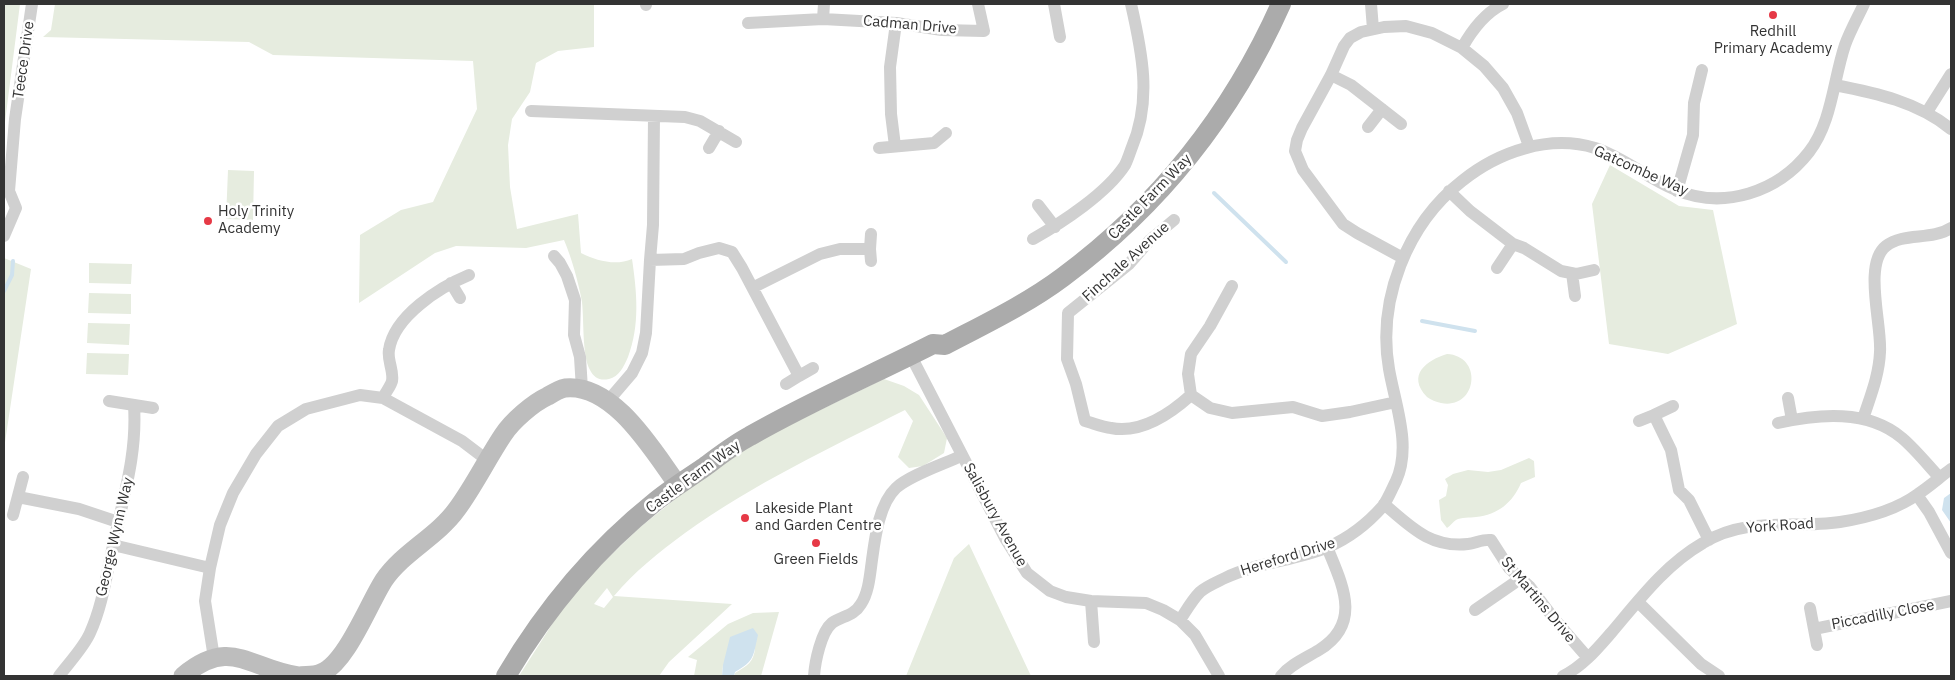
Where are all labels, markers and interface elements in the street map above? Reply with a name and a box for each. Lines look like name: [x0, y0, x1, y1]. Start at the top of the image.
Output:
marker: Redhill Primary Academy: [1767, 9, 1779, 21]
street label: Cadman Drive: [862, 12, 958, 38]
street label: Teece Drive: [10, 20, 38, 100]
place label: Redhill Primary Academy: [1714, 23, 1832, 58]
street label: Gatcombe Way: [1591, 142, 1691, 200]
street label: Castle Farm Way: [1105, 150, 1195, 244]
place label: Holy Trinity Academy: [218, 203, 294, 238]
marker: Holy Trinity Academy: [202, 215, 214, 227]
street label: Finchale Avenue: [1079, 218, 1173, 306]
street label: Castle Farm Way: [642, 437, 744, 517]
street label: Salisbury Avenue: [959, 460, 1031, 570]
street label: George Wynn Way: [93, 476, 137, 598]
place label: Lakeside Plant and Garden Centre: [755, 500, 882, 535]
marker: Lakeside Plant and Garden Centre: [739, 512, 751, 524]
street label: York Road: [1745, 515, 1815, 537]
street label: Hereford Drive: [1238, 534, 1338, 580]
marker: Green Fields: [810, 537, 822, 549]
place label: Green Fields: [774, 551, 858, 569]
street label: St Martins Drive: [1497, 553, 1579, 647]
street label: Piccadilly Close: [1830, 596, 1936, 634]

